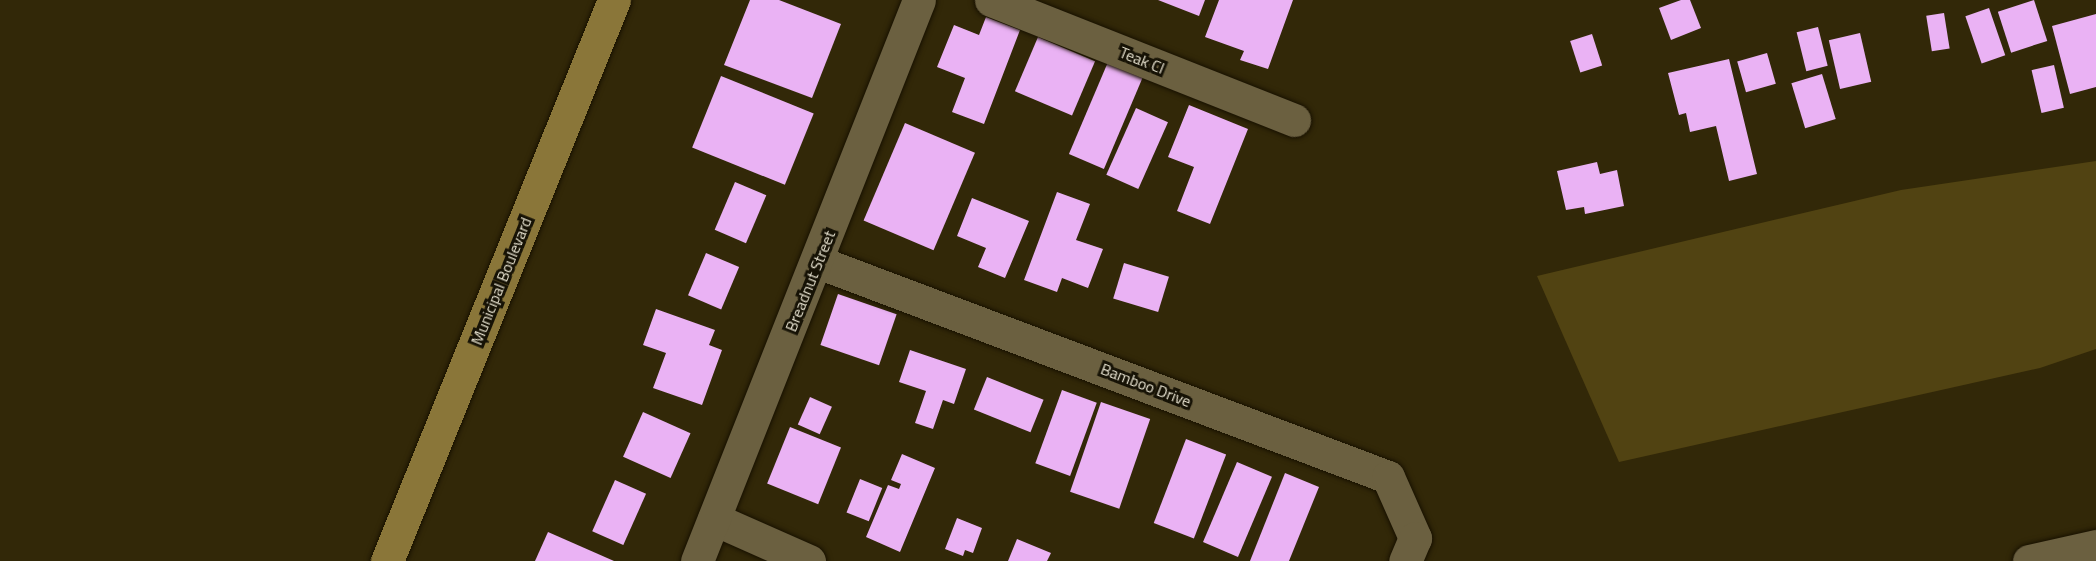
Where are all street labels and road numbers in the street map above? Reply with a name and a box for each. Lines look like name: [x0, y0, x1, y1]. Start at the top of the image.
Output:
street label: Teak Cl: [1117, 42, 1167, 78]
street label: Municipal Boulevard: [467, 214, 535, 348]
street label: Breadnut Street: [781, 228, 839, 334]
street label: Bamboo Drive: [1098, 359, 1194, 411]

